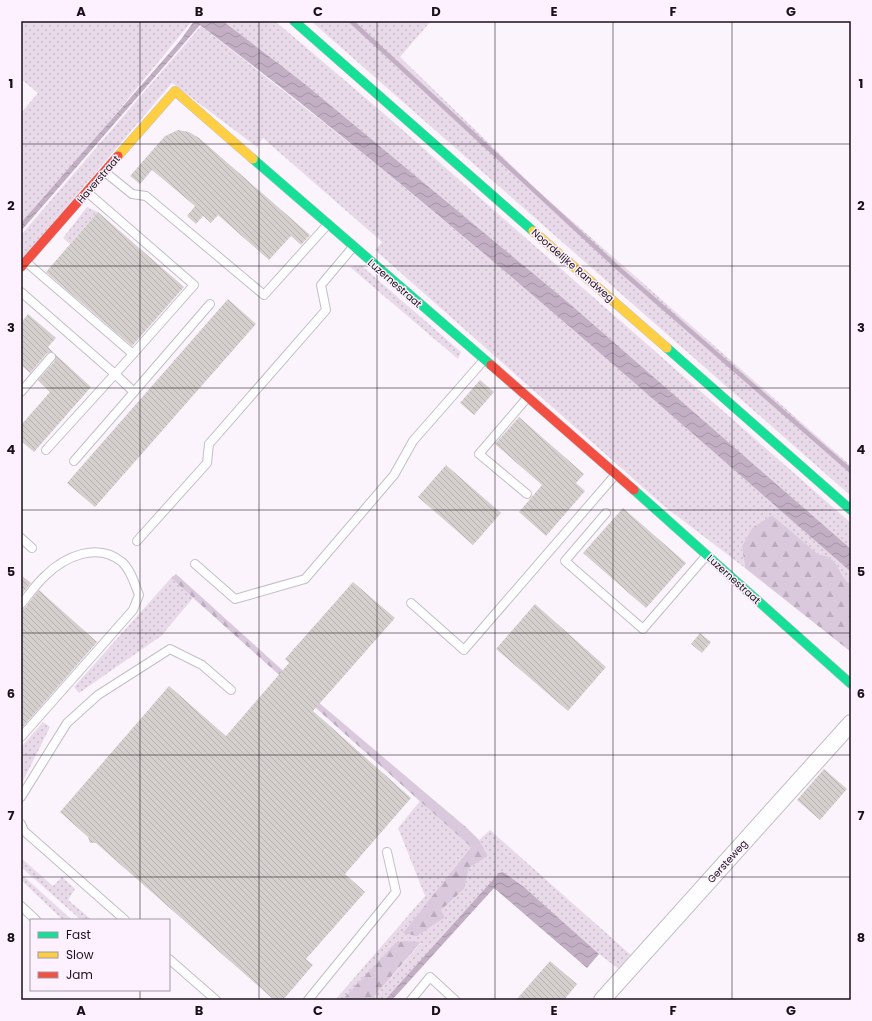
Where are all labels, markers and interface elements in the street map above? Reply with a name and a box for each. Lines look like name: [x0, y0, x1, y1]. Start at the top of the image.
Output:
text: A: [76, 2, 86, 21]
text: B: [195, 2, 204, 21]
text: C: [313, 2, 323, 21]
text: D: [431, 2, 441, 21]
text: E: [550, 2, 558, 21]
text: F: [669, 2, 677, 21]
text: G: [786, 2, 796, 21]
text: 1: [9, 74, 13, 93]
text: 1: [859, 74, 863, 93]
street label: Haverstraat: [73, 152, 124, 207]
text: 2: [7, 196, 15, 215]
text: 2: [857, 196, 865, 215]
street label: Noordelijke Randweg: [528, 225, 617, 306]
street label: Luzernestraat: [364, 256, 425, 311]
text: 3: [7, 318, 15, 337]
text: 3: [857, 318, 865, 337]
text: 4: [7, 440, 16, 459]
text: 4: [857, 440, 866, 459]
street label: Luzernestraat: [704, 551, 764, 608]
text: 5: [7, 562, 15, 581]
text: 5: [857, 562, 865, 581]
text: 6: [7, 684, 15, 703]
text: 6: [857, 684, 865, 703]
text: 7: [8, 806, 15, 825]
text: 7: [858, 806, 865, 825]
street label: Gersteweg: [704, 836, 751, 886]
legend: [30, 919, 170, 991]
text: Fast: [66, 926, 91, 943]
text: 8: [7, 928, 15, 947]
text: 8: [857, 928, 865, 947]
text: Slow: [66, 946, 94, 963]
text: Jam: [66, 966, 93, 983]
text: A: [76, 1001, 86, 1020]
text: B: [195, 1001, 204, 1020]
text: C: [313, 1001, 323, 1020]
text: D: [431, 1001, 441, 1020]
text: E: [550, 1001, 558, 1020]
text: F: [669, 1001, 677, 1020]
text: G: [786, 1001, 796, 1020]

